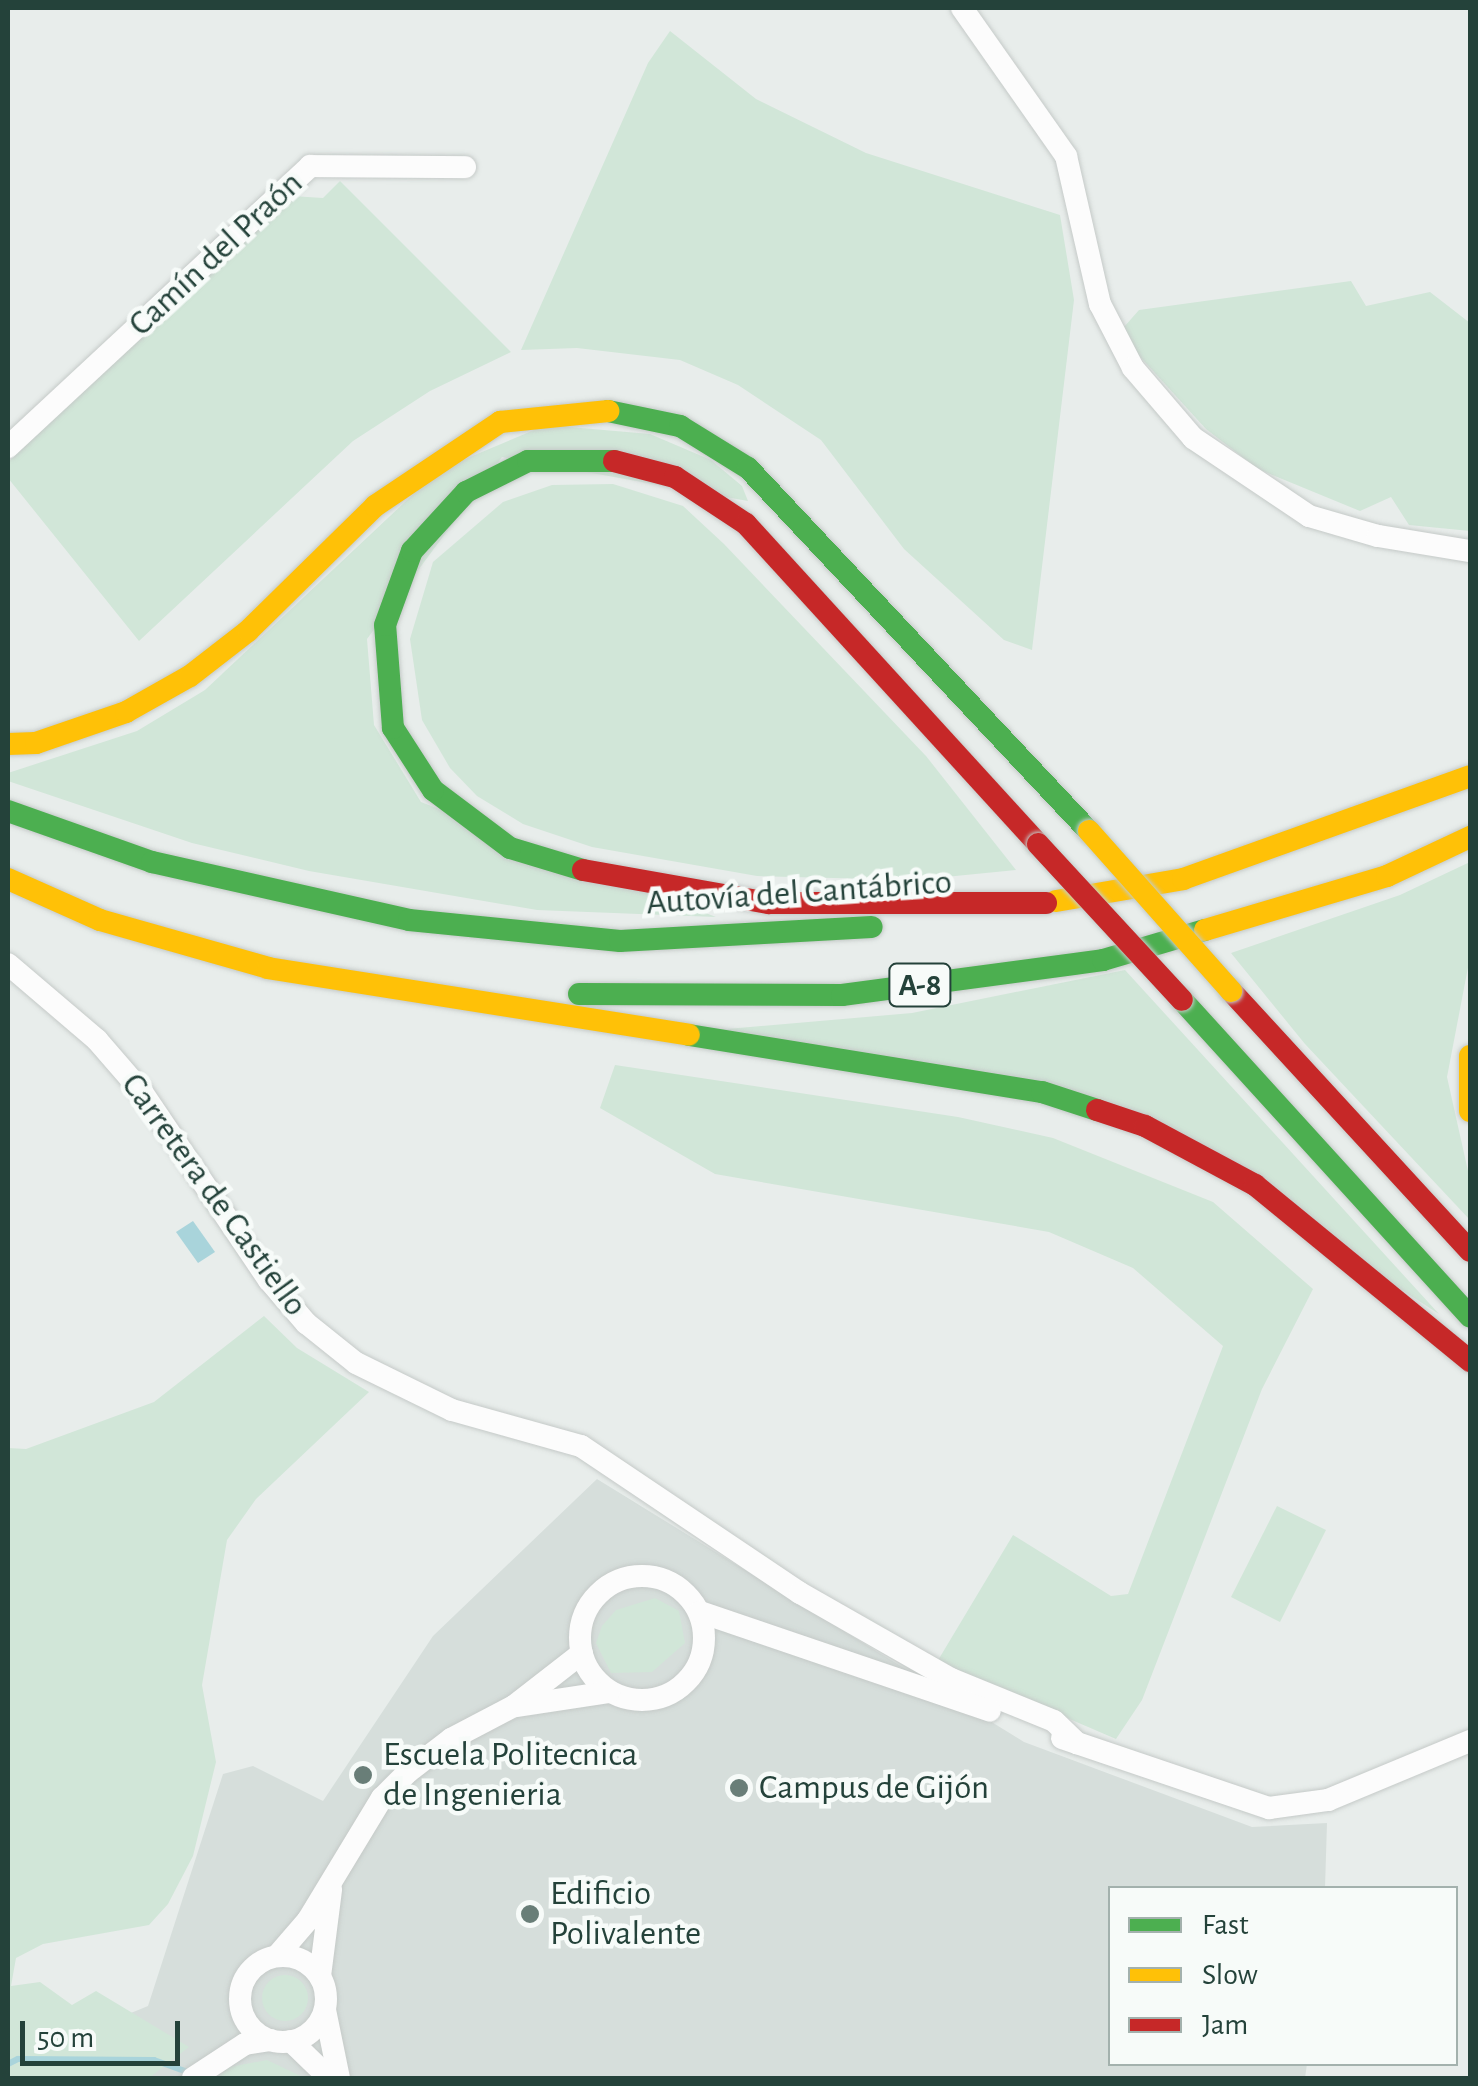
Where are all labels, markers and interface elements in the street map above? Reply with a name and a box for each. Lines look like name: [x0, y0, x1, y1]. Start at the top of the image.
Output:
street label: Camín del Praón: [120, 163, 312, 345]
street label: Autovía del Cantábrico: [645, 861, 953, 925]
road number: A-8: [888, 958, 952, 1012]
street label: Carretera de Castiello: [112, 1065, 316, 1325]
place label: Escuela Politecnica de Ingenieria: [383, 1734, 638, 1816]
marker: Escuela Politecnica de Ingenieria: [352, 1764, 374, 1786]
place label: Campus de Gijón: [759, 1767, 989, 1809]
marker: Campus de Gijón: [728, 1777, 750, 1799]
place label: Edificio Polivalente: [550, 1873, 701, 1955]
legend: [1108, 1886, 1458, 2066]
marker: Edificio Polivalente: [519, 1903, 541, 1925]
text: Fast: [1202, 1910, 1249, 1940]
text: Slow: [1202, 1960, 1258, 1990]
scale bar: [25, 2001, 185, 2063]
text: Jam: [1202, 2010, 1248, 2040]
text: 50 m: [37, 2023, 94, 2053]

